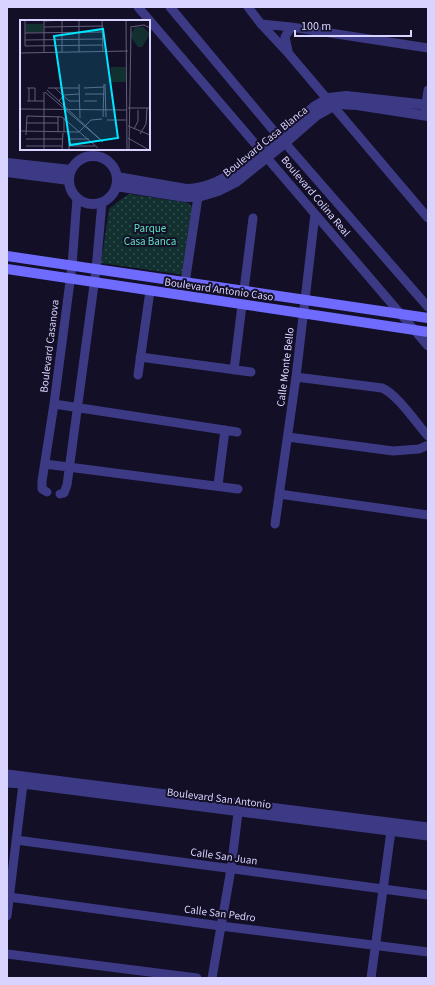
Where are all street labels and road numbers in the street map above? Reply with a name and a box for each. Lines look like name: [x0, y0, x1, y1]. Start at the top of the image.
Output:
street label: Boulevard Casa Blanca: [220, 103, 311, 180]
street label: Boulevard Colina Real: [278, 153, 354, 240]
street label: Boulevard Antonio Caso: [163, 274, 274, 305]
street label: Boulevard Casanova: [36, 299, 63, 393]
street label: Calle Monte Bello: [273, 327, 298, 408]
street label: Boulevard San Antonio: [166, 785, 272, 812]
street label: Calle San Juan: [189, 844, 258, 869]
street label: Calle San Pedro: [183, 902, 257, 925]

